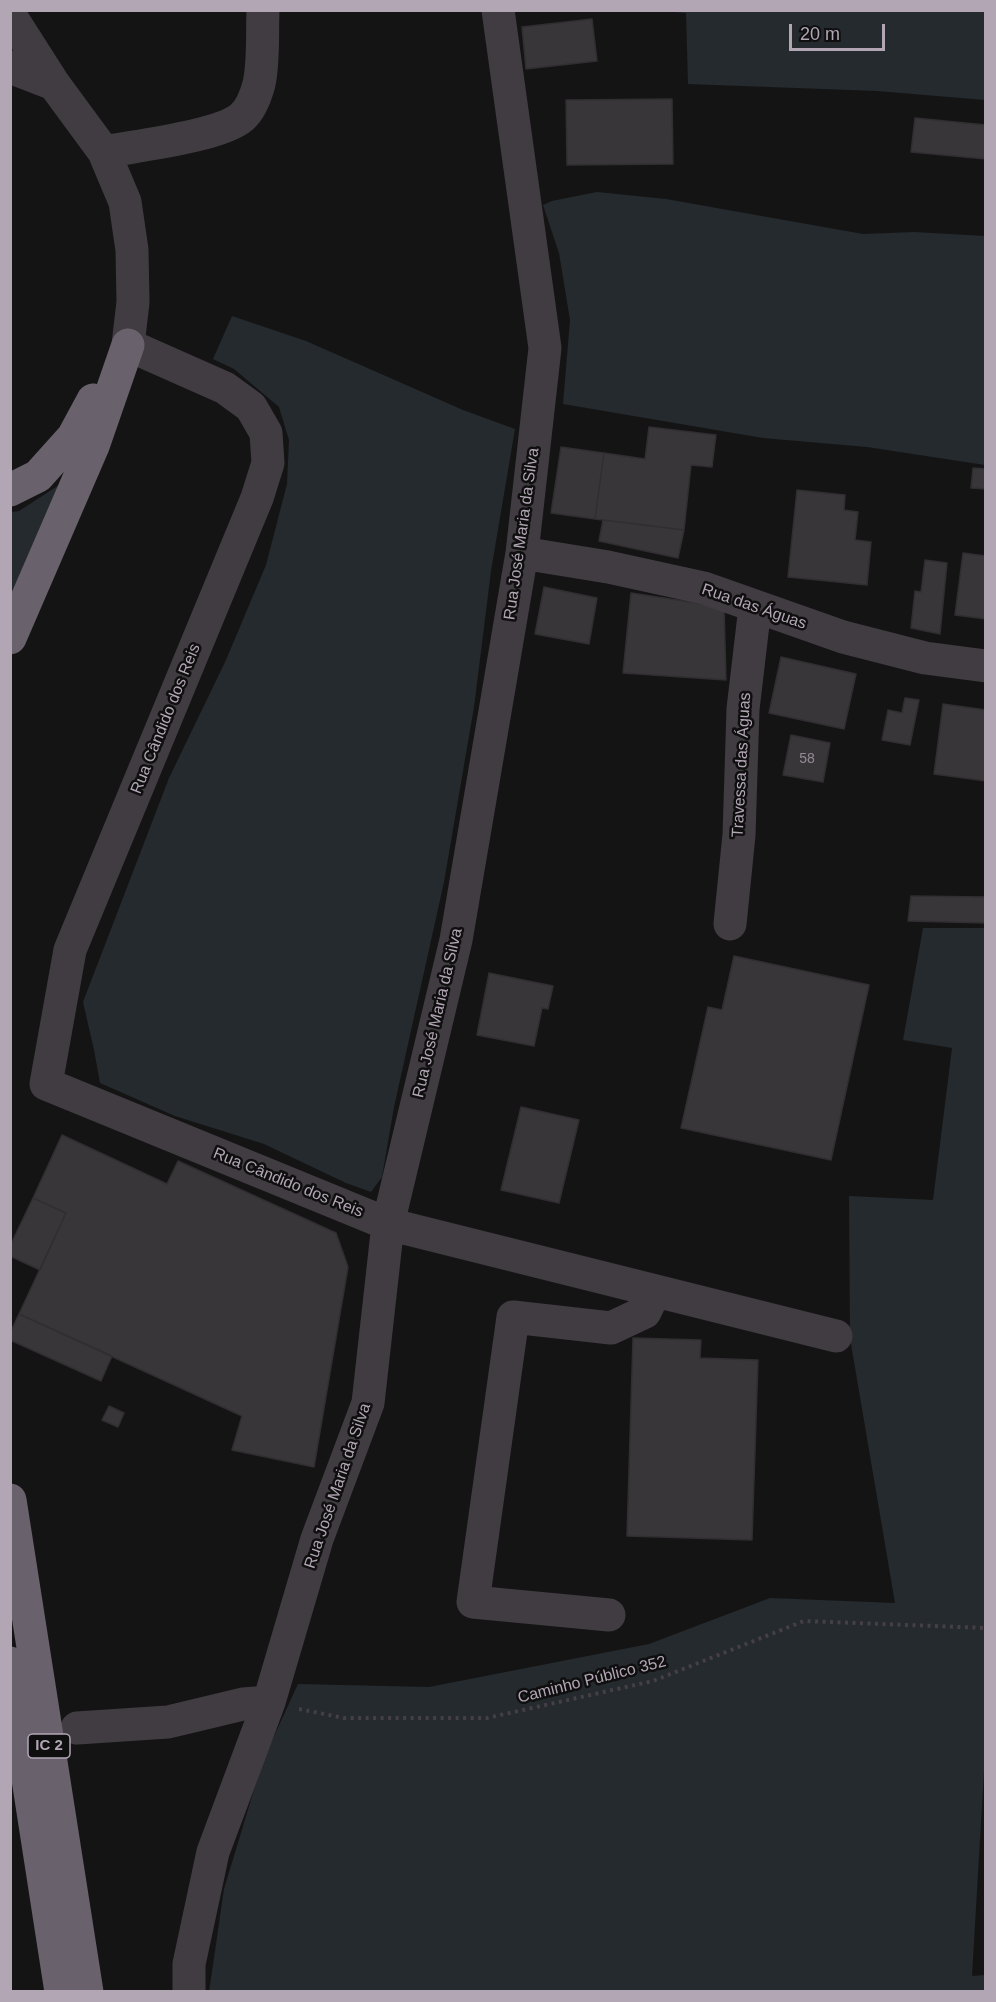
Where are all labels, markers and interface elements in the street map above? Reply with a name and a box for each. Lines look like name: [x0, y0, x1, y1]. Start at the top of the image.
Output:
scale bar: [792, 12, 888, 50]
text: 20 m: [800, 24, 840, 44]
street label: Rua José Maria da Silva: [500, 447, 544, 621]
street label: Rua das Águas: [699, 580, 809, 634]
street label: Rua Cândido dos Reis: [127, 641, 205, 797]
street label: Travessa das Águas: [729, 692, 755, 838]
house number: 58: [799, 751, 815, 767]
street label: Rua José Maria da Silva: [409, 926, 467, 1100]
street label: Rua Cândido dos Reis: [210, 1144, 366, 1222]
street label: Rua José Maria da Silva: [301, 1401, 375, 1571]
street label: Caminho Público 352: [516, 1652, 668, 1708]
road number: IC 2: [28, 1734, 70, 1758]

